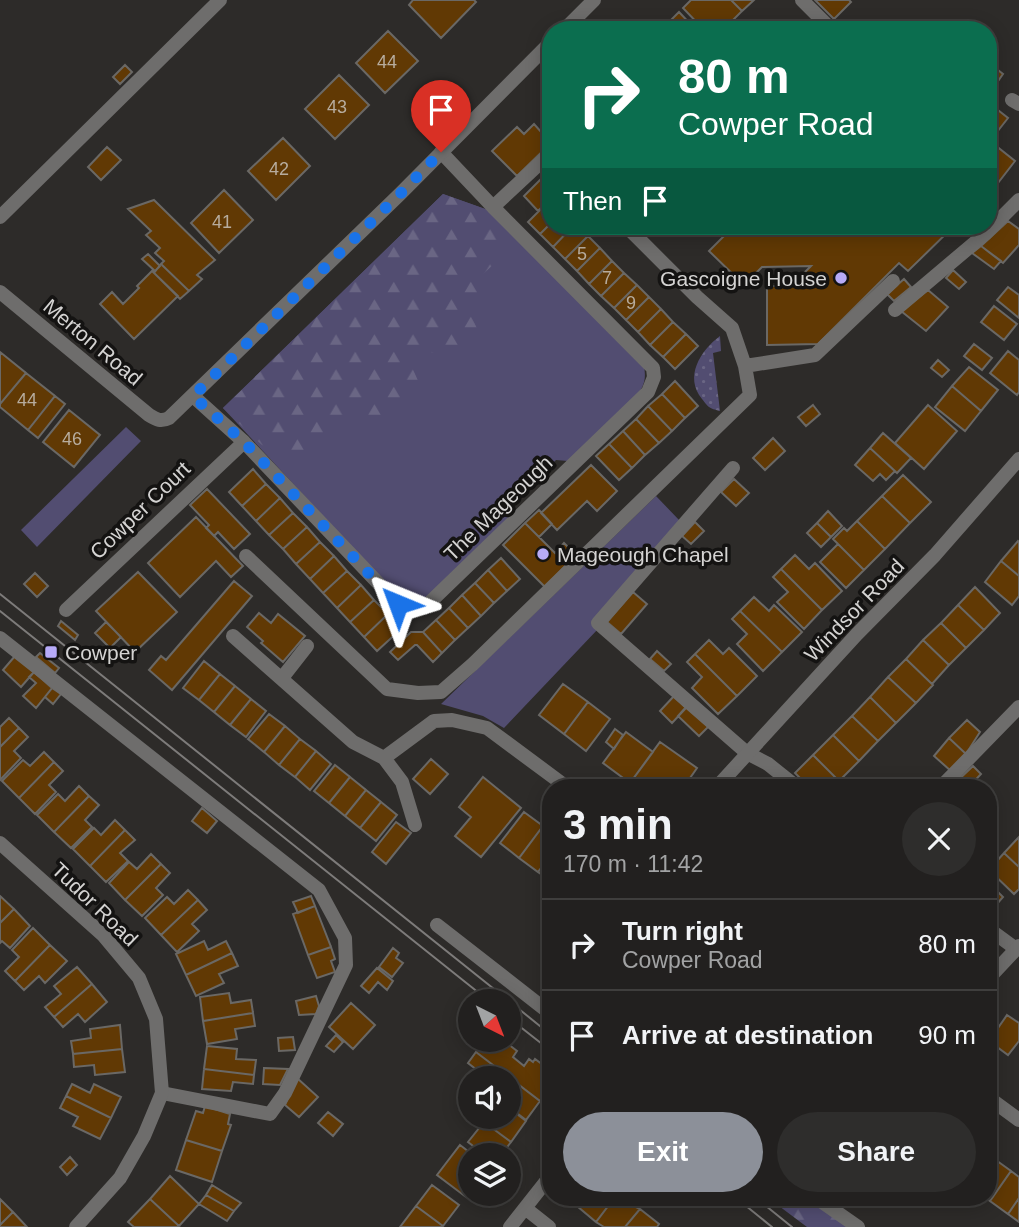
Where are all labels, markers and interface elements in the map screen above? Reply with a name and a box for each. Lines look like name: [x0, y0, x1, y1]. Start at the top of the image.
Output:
icon: right: [563, 49, 654, 140]
text: 80 m: [678, 49, 790, 103]
house number: 44: [377, 52, 397, 72]
pin: [411, 80, 471, 152]
icon: arrive: [422, 91, 460, 129]
house number: 43: [327, 97, 347, 117]
text: Cowper Road: [678, 106, 874, 142]
house number: 42: [269, 159, 289, 179]
icon: arrive: [636, 182, 674, 220]
text: Then: [563, 186, 622, 216]
house number: 41: [212, 212, 232, 232]
house number: 5: [577, 244, 587, 264]
place label: Gascoigne House: [660, 267, 827, 290]
house number: 7: [602, 268, 612, 288]
marker: Gascoigne House: [833, 270, 849, 286]
house number: 9: [626, 293, 636, 313]
street label: Merton Road: [39, 294, 147, 390]
house number: 44: [17, 390, 37, 410]
house number: 46: [62, 429, 82, 449]
street label: The Mageough: [439, 451, 557, 565]
street label: Cowper Court: [85, 457, 195, 563]
place label: Mageough Chapel: [557, 543, 729, 566]
marker: Mageough Chapel: [535, 546, 551, 562]
street label: Windsor Road: [800, 554, 908, 666]
position arrow: [361, 567, 435, 641]
place label: Cowper: [65, 641, 137, 664]
marker: Cowper: [43, 644, 59, 660]
text: 3 min: [563, 801, 673, 848]
button: close: [902, 802, 976, 876]
text: 170 m · 11:42: [563, 851, 703, 877]
street label: Tudor Road: [47, 857, 143, 951]
text: Turn right: [622, 916, 743, 946]
icon: right: [563, 926, 601, 964]
text: 80 m: [918, 929, 976, 959]
text: Cowper Road: [622, 947, 763, 973]
north arrow: [458, 989, 522, 1052]
map controls: [458, 989, 521, 1206]
icon: arrive: [563, 1017, 601, 1055]
text: Arrive at destination: [622, 1020, 873, 1050]
text: 90 m: [918, 1020, 976, 1050]
button: sound: [458, 1066, 521, 1129]
button: Exit: [563, 1112, 763, 1192]
button: Share: [777, 1112, 976, 1192]
button: layers: [458, 1143, 521, 1206]

